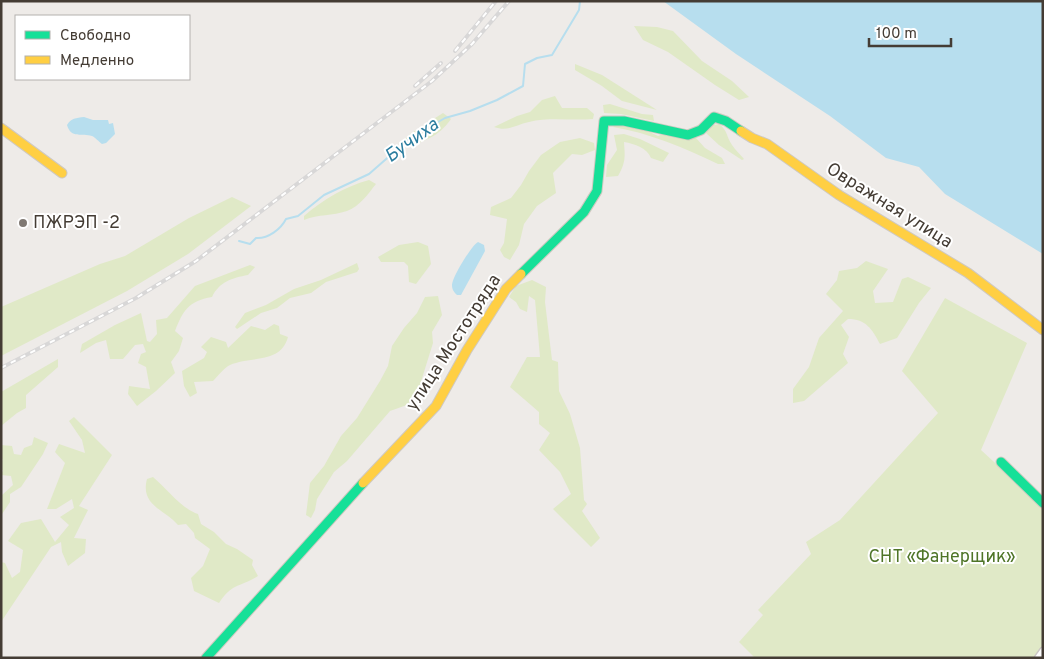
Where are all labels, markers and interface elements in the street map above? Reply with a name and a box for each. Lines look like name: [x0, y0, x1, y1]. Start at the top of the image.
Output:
legend: [15, 15, 190, 80]
scale bar: [869, 15, 952, 47]
text: 100 m: [876, 25, 917, 44]
text: Свободно: [60, 27, 131, 46]
text: Медленно: [60, 52, 134, 71]
water label: Бучиха: [380, 113, 444, 169]
street label: Овражная улица: [821, 158, 957, 254]
place label: ПЖРЭП -2: [33, 212, 120, 235]
marker: ПЖРЭП -2: [17, 217, 29, 229]
street label: улица Мостотряда: [401, 270, 507, 416]
park label: СНТ «Фанерщик»: [868, 546, 1016, 569]

